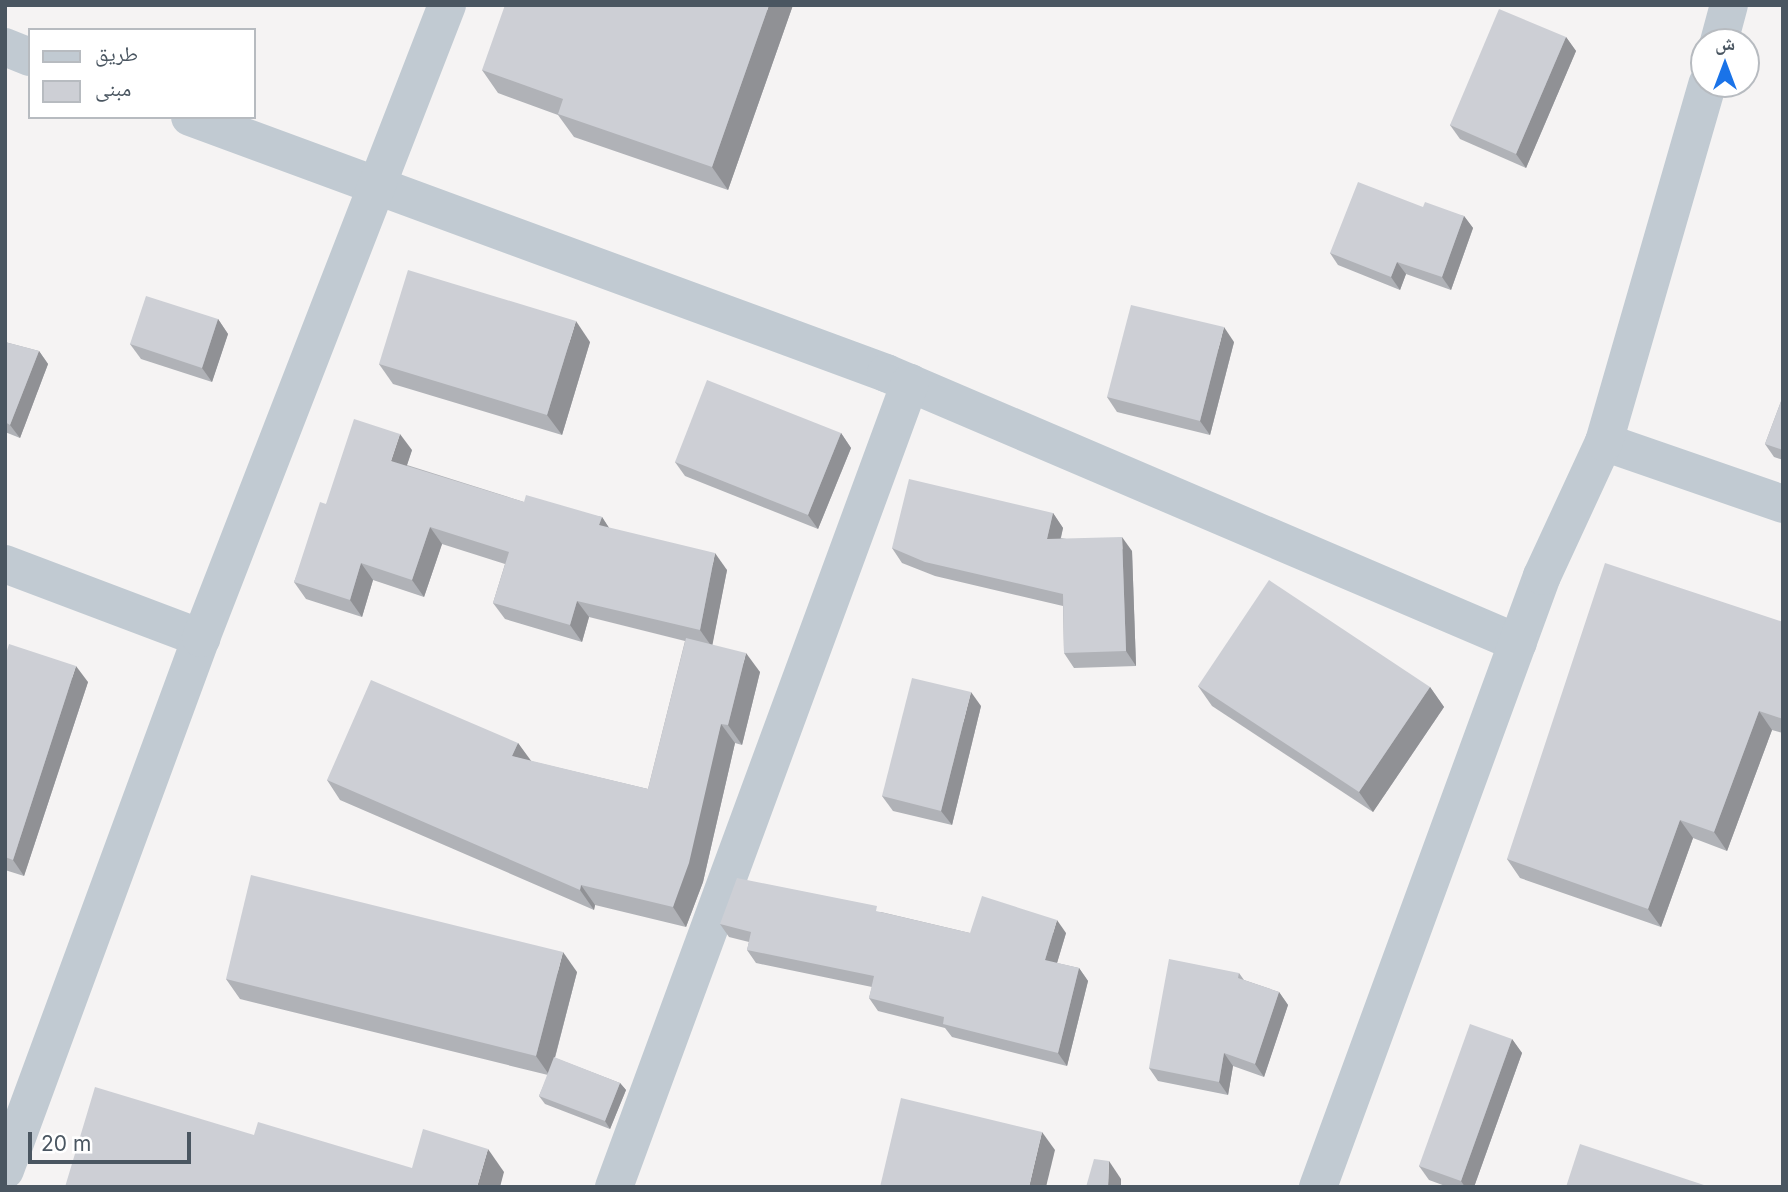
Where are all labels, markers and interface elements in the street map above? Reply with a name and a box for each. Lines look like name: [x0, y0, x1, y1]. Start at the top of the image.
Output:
legend: [28, 28, 256, 119]
north arrow: [1690, 28, 1760, 98]
text: ش: [1715, 32, 1735, 55]
text: طريق: [95, 41, 138, 66]
text: مبنى: [95, 76, 131, 101]
scale bar: [32, 1118, 194, 1162]
text: 20 m: [41, 1131, 91, 1156]

